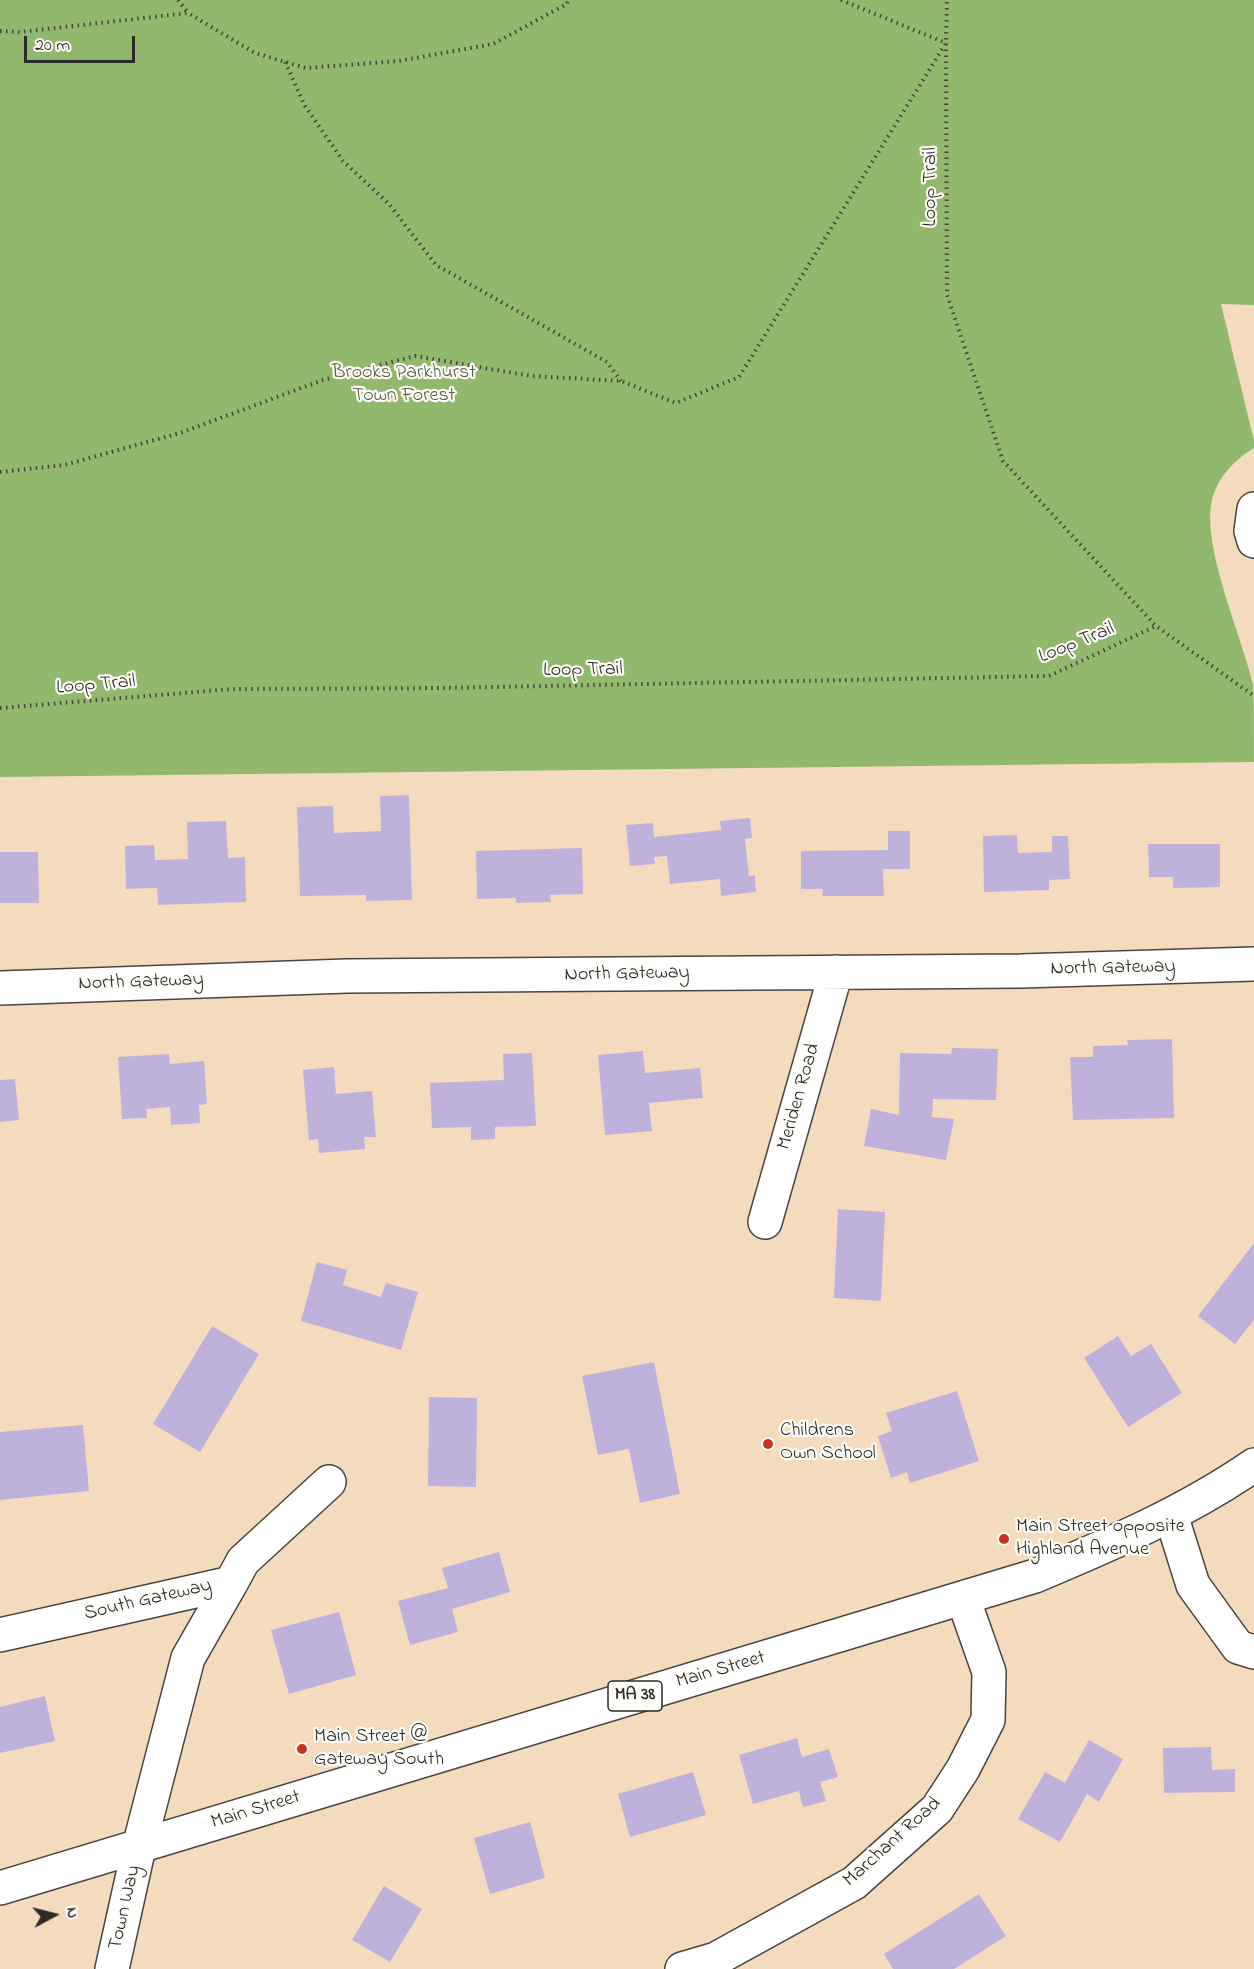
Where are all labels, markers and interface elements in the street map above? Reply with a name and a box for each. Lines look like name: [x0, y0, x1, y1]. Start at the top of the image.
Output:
scale bar: [27, 24, 138, 62]
text: 20 m: [35, 33, 70, 59]
street label: Loop Trail: [920, 147, 944, 227]
park label: Brooks Parkhurst Town Forest: [332, 362, 476, 409]
street label: Loop Trail: [1036, 618, 1118, 670]
street label: Loop Trail: [543, 658, 623, 684]
street label: Loop Trail: [55, 671, 137, 701]
street label: North Gateway: [1050, 956, 1176, 982]
street label: North Gateway: [564, 962, 690, 988]
street label: North Gateway: [78, 969, 204, 997]
street label: Meriden Road: [773, 1041, 827, 1153]
place label: Childrens Own School: [780, 1420, 876, 1467]
marker: Childrens Own School: [761, 1437, 775, 1451]
place label: Main Street opposite Highland Avenue: [1016, 1516, 1185, 1563]
marker: Main Street opposite Highland Avenue: [997, 1532, 1011, 1546]
street label: South Gateway: [82, 1575, 214, 1627]
street label: Main Street: [674, 1647, 768, 1695]
road number: MA 38: [608, 1681, 662, 1711]
place label: Main Street @ Gateway South: [314, 1726, 444, 1773]
marker: Main Street @ Gateway South: [295, 1742, 309, 1756]
street label: Main Street: [209, 1786, 303, 1836]
street label: Marchant Road: [839, 1793, 947, 1893]
street label: Town Way: [105, 1863, 147, 1953]
north arrow: [24, 1885, 84, 1945]
text: N: [59, 1906, 84, 1920]

